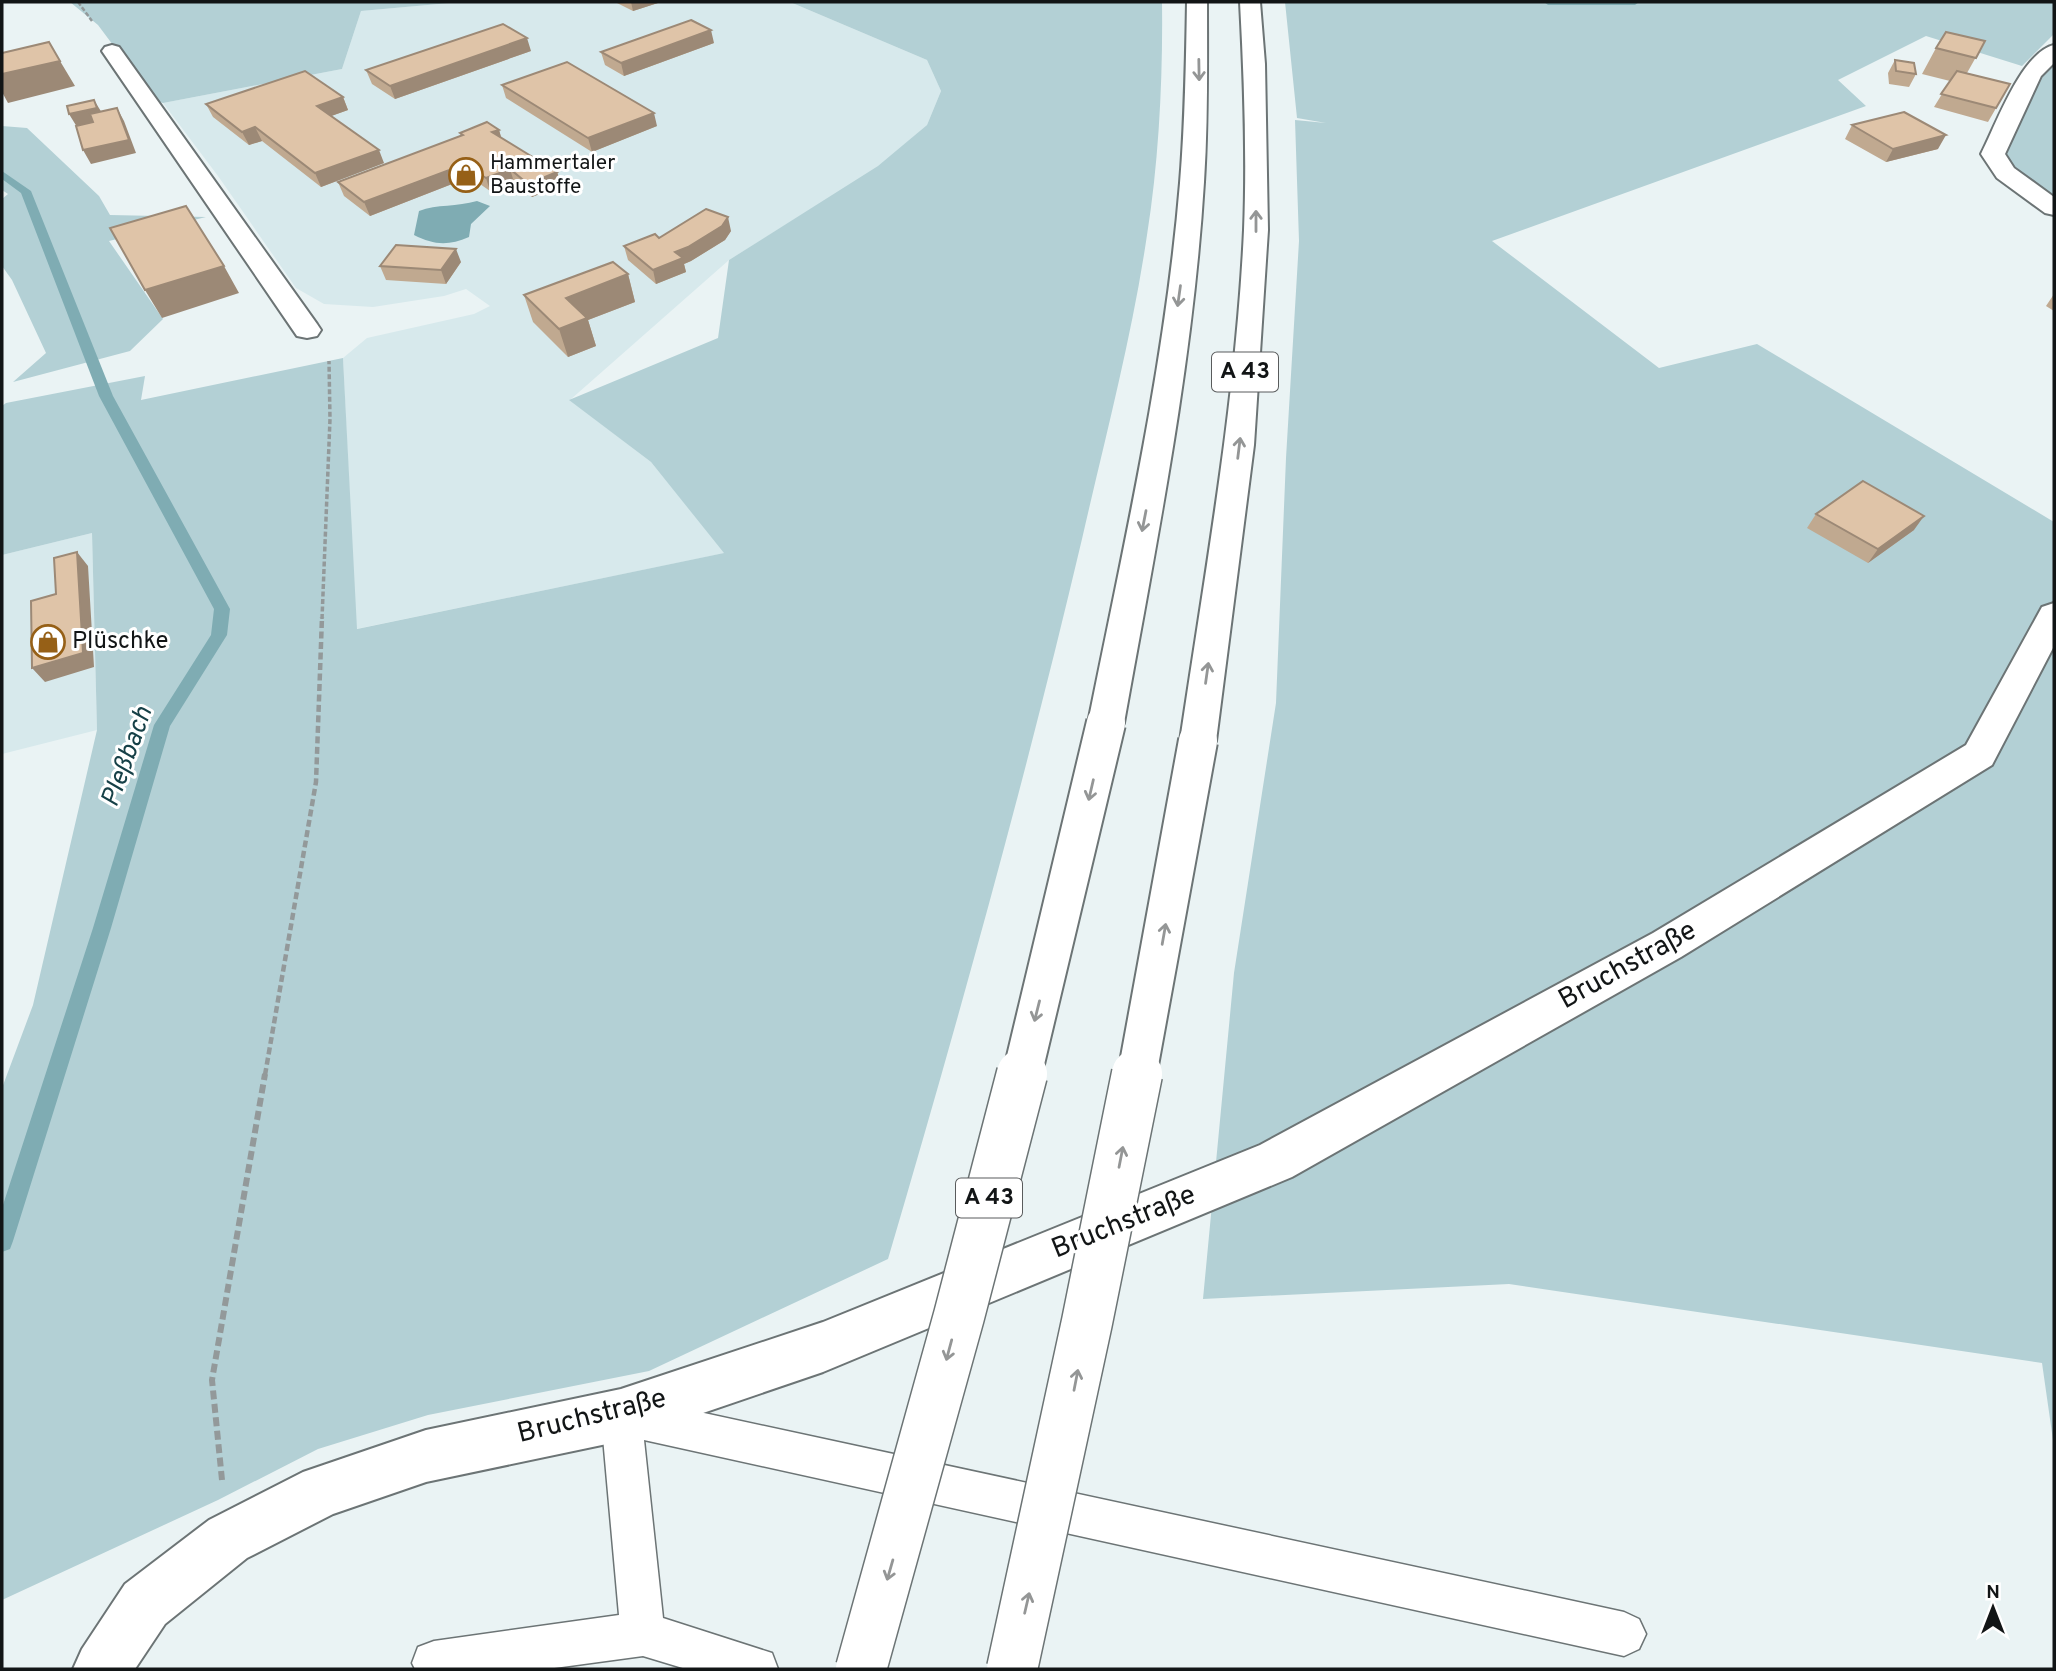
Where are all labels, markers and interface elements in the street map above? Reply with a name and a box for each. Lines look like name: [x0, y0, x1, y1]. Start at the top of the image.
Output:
one-way arrow: [1192, 58, 1205, 81]
place label: Hammertaler Baustoffe: [490, 150, 616, 201]
shop icon: Hammertaler Baustoffe: [447, 156, 485, 194]
one-way arrow: [1249, 210, 1263, 233]
one-way arrow: [1173, 285, 1186, 307]
road number: A 43: [1212, 352, 1278, 392]
one-way arrow: [1232, 437, 1245, 460]
one-way arrow: [1136, 509, 1150, 532]
shop icon: Plüschke: [29, 623, 67, 661]
place label: Plüschke: [72, 627, 168, 657]
one-way arrow: [1201, 662, 1214, 685]
water label: Pleßbach: [95, 702, 161, 812]
one-way arrow: [1083, 778, 1097, 801]
street label: Bruchstraße: [1553, 913, 1703, 1019]
one-way arrow: [1158, 923, 1171, 946]
one-way arrow: [1030, 999, 1043, 1022]
one-way arrow: [1115, 1146, 1129, 1169]
road number: A 43: [956, 1178, 1022, 1218]
street label: Bruchstraße: [1047, 1178, 1201, 1268]
one-way arrow: [942, 1338, 955, 1361]
one-way arrow: [1070, 1369, 1084, 1392]
street label: Bruchstraße: [514, 1381, 670, 1453]
one-way arrow: [882, 1558, 895, 1580]
north arrow: [1958, 1573, 2028, 1643]
text: N: [1986, 1581, 2000, 1605]
one-way arrow: [1021, 1592, 1035, 1615]

